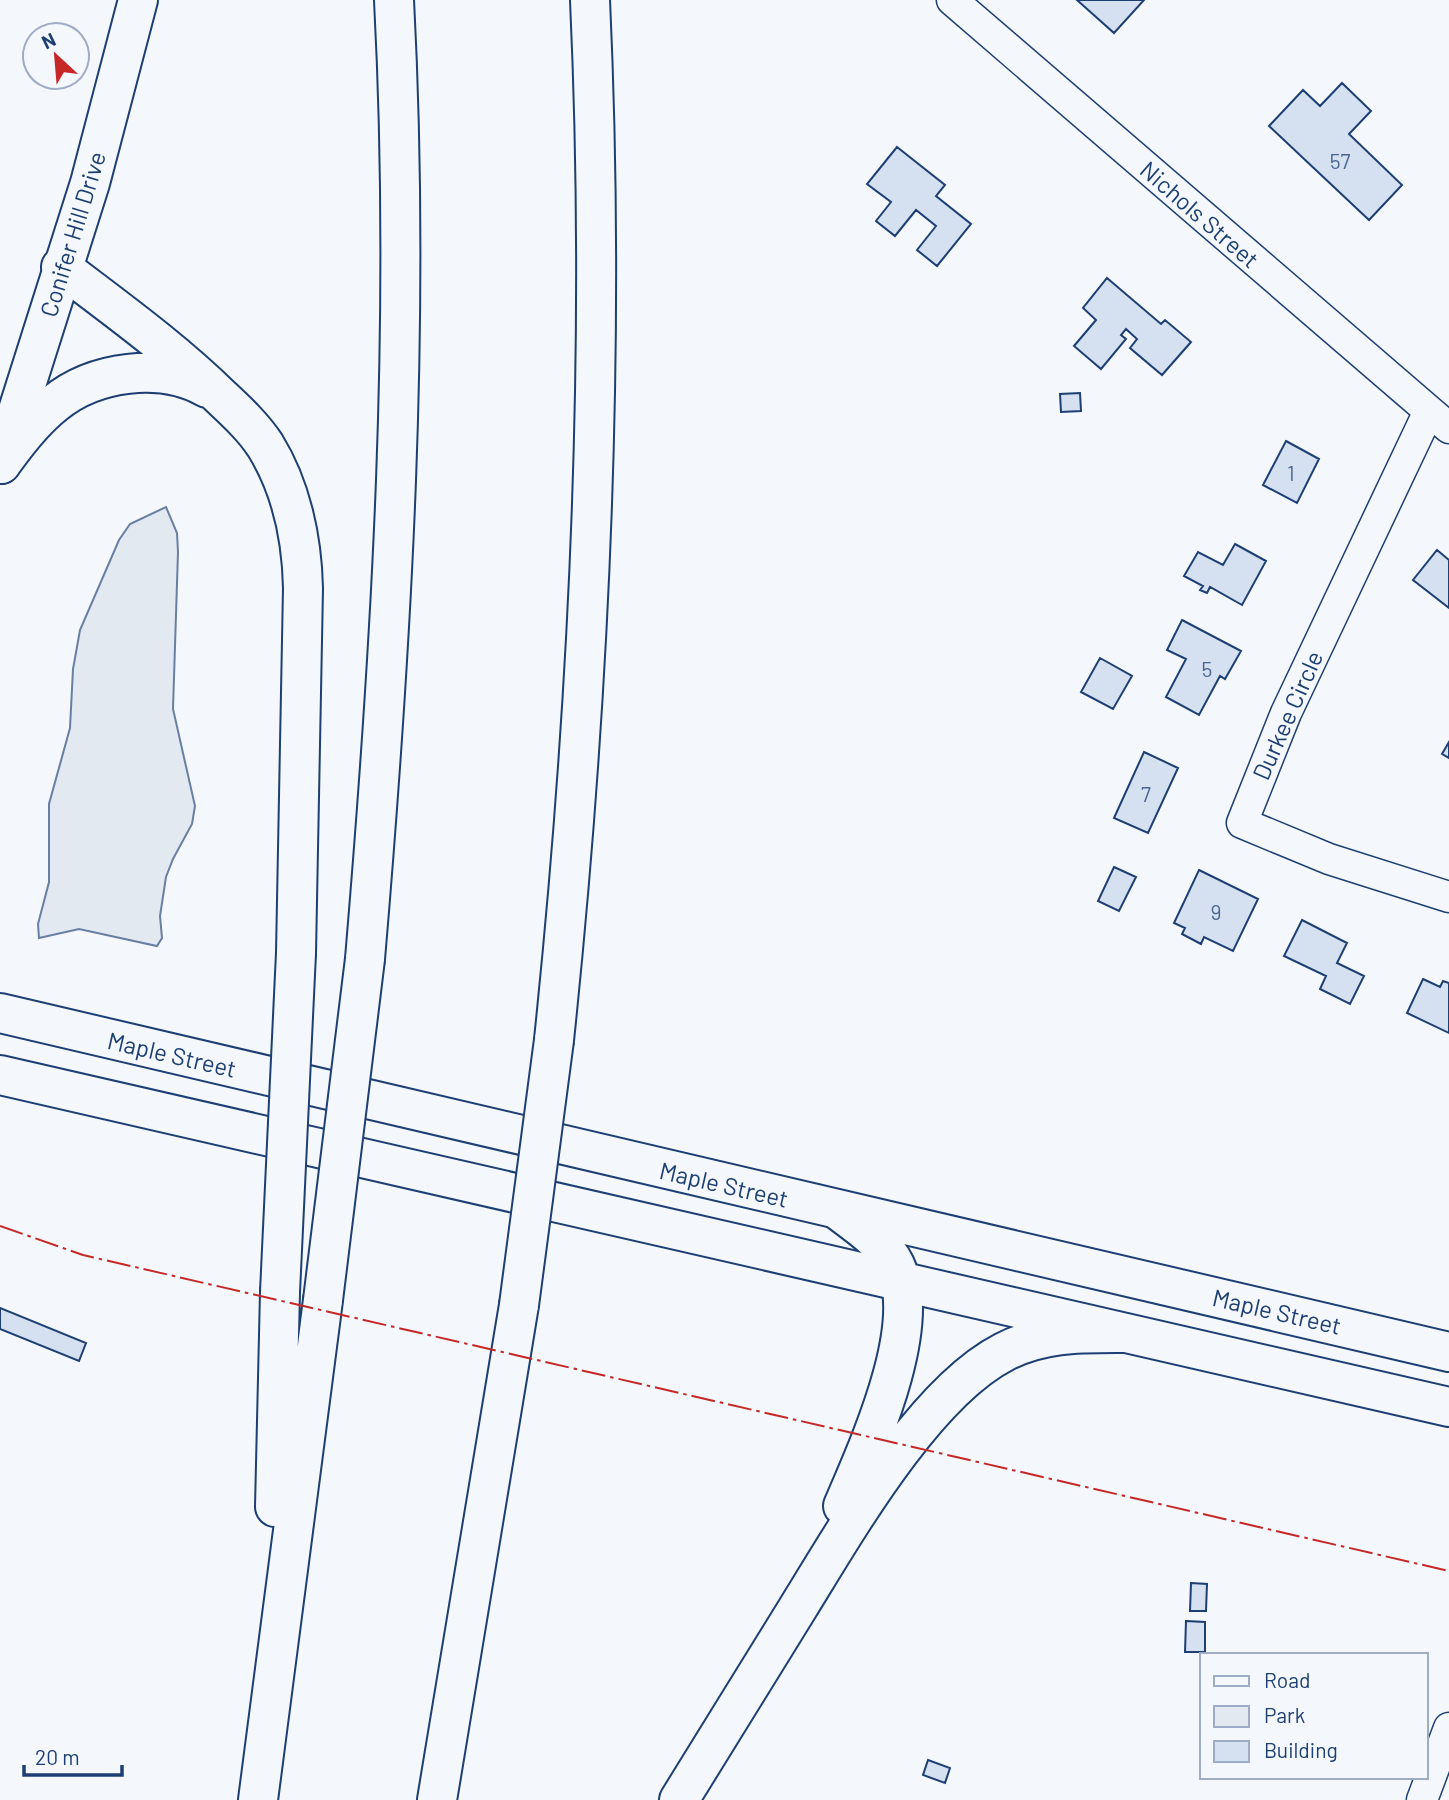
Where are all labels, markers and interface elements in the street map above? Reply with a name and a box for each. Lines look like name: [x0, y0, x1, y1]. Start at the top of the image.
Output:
north arrow: [21, 21, 91, 91]
text: N: [38, 27, 59, 53]
street label: Conifer Hill Drive: [33, 148, 111, 320]
house number: 57: [1330, 148, 1350, 173]
street label: Nichols Street: [1135, 154, 1265, 274]
house number: 1: [1287, 460, 1295, 485]
street label: Durkee Circle: [1246, 646, 1328, 784]
house number: 5: [1202, 656, 1212, 681]
house number: 7: [1141, 781, 1151, 806]
house number: 9: [1211, 899, 1221, 924]
street label: Maple Street: [105, 1025, 239, 1083]
street label: Maple Street: [657, 1155, 791, 1213]
street label: Maple Street: [1210, 1282, 1344, 1340]
legend: [1200, 1653, 1428, 1779]
text: Road: [1264, 1667, 1310, 1692]
text: Park: [1264, 1702, 1305, 1727]
scale bar: [24, 1734, 122, 1778]
text: Building: [1264, 1737, 1338, 1762]
text: 20 m: [35, 1744, 80, 1769]

